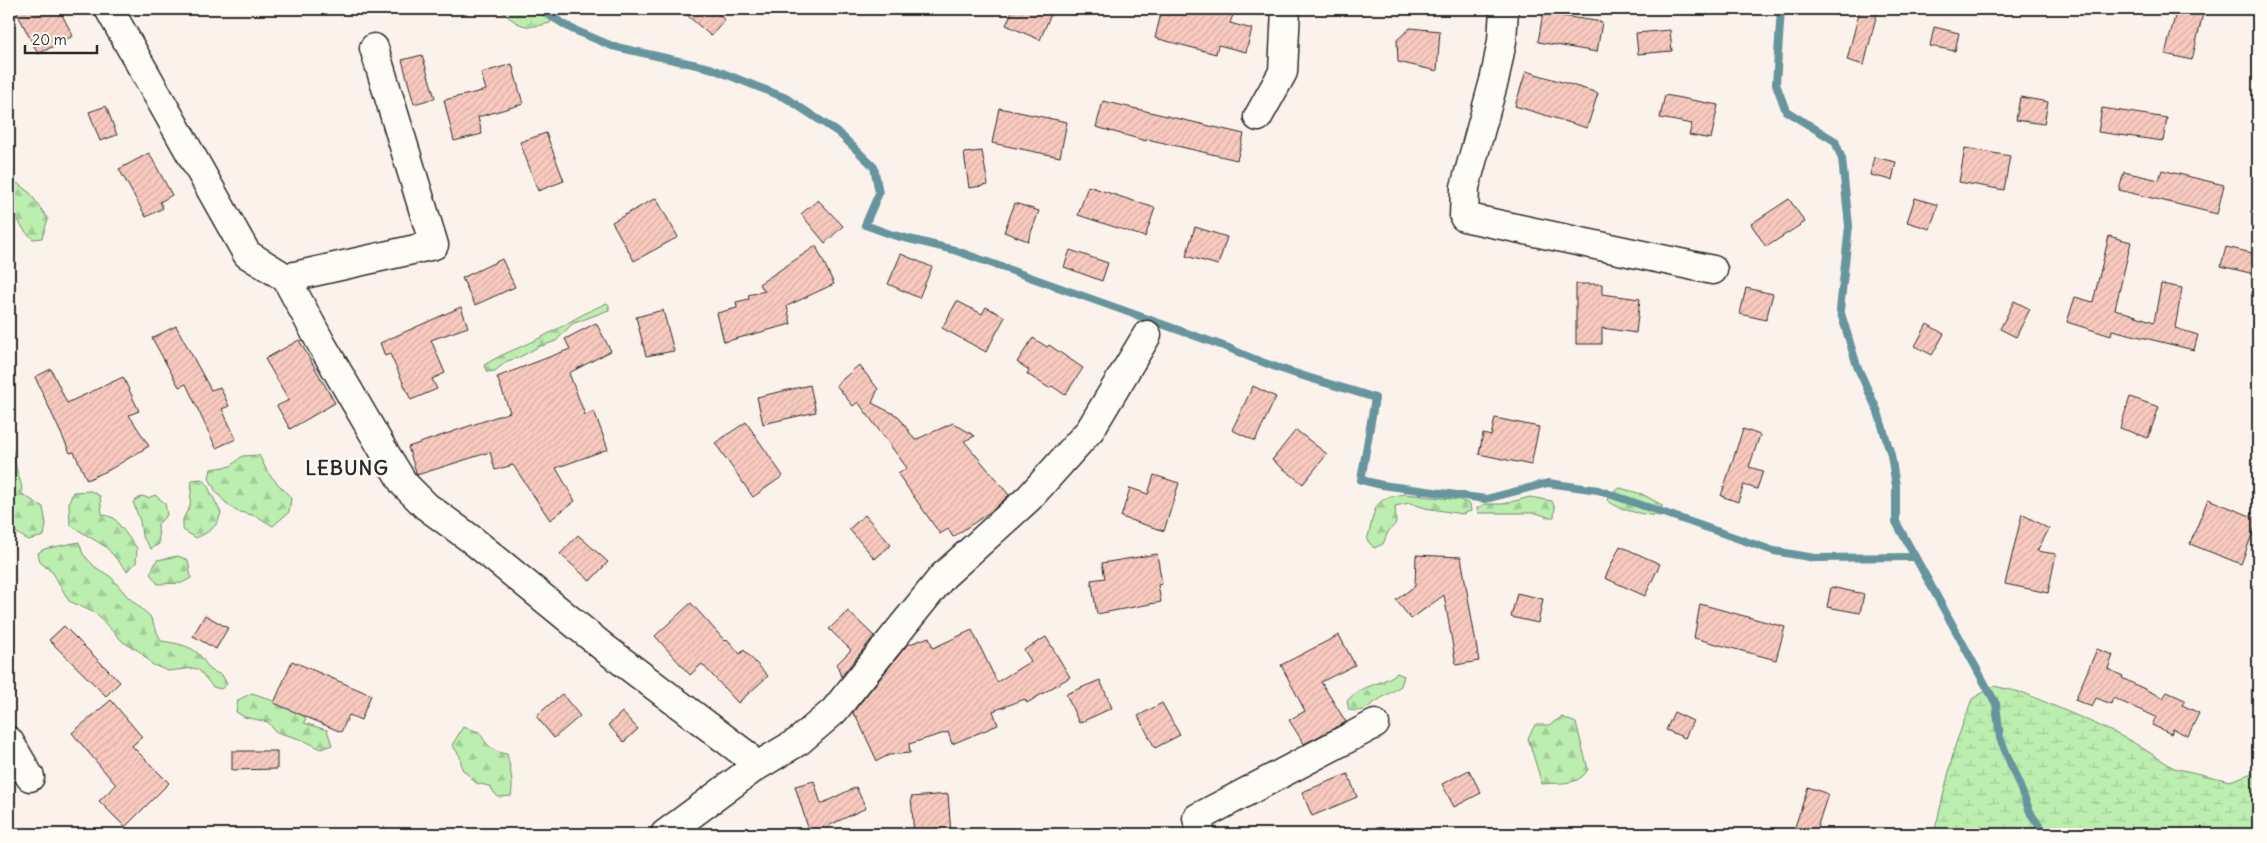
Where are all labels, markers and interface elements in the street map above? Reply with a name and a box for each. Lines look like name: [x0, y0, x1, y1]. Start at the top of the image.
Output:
scale bar: [25, 22, 98, 54]
text: 20 m: [32, 30, 67, 49]
district label: LEBUNG: [305, 455, 389, 480]

